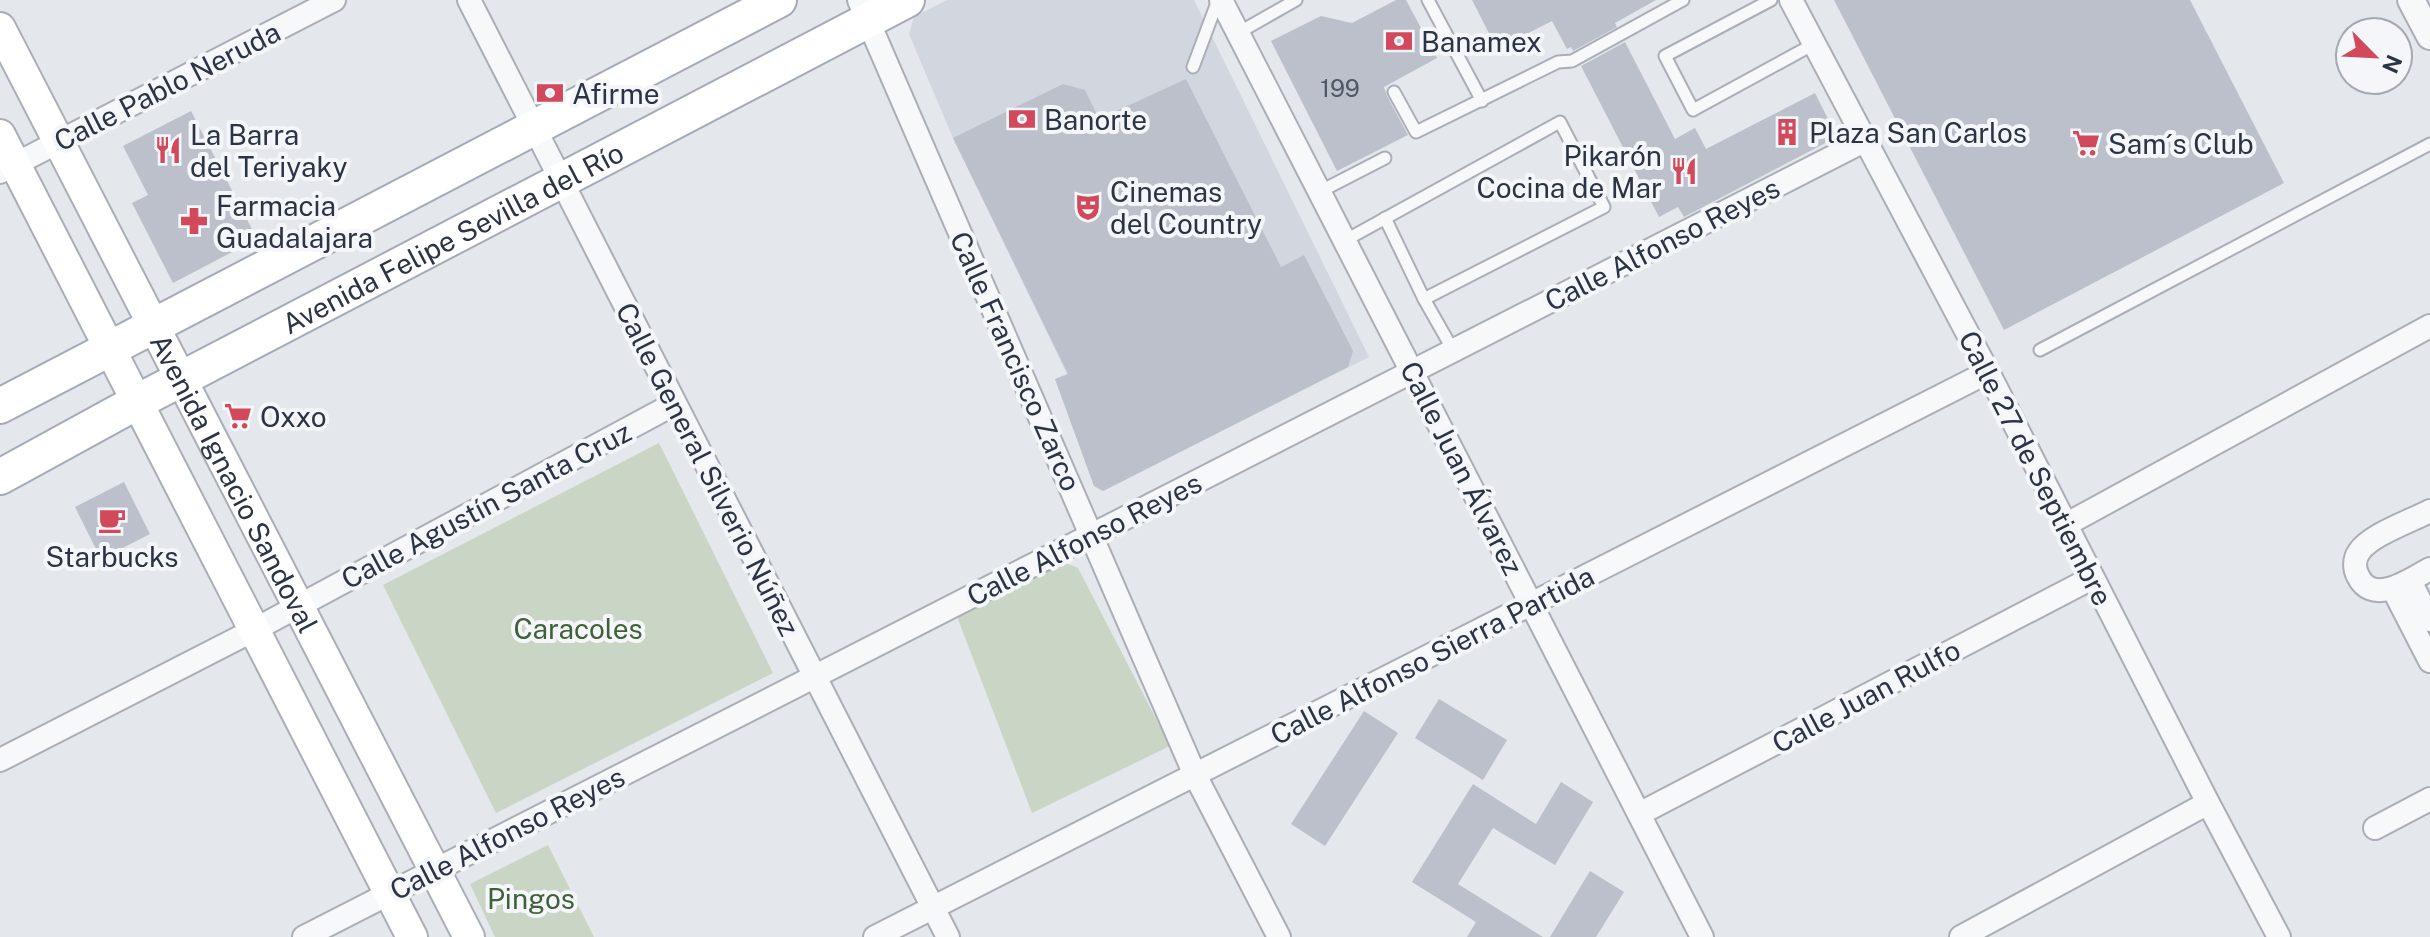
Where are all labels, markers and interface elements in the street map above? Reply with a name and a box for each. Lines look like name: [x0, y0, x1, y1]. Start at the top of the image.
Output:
street label: Calle Pablo Neruda: [49, 15, 285, 157]
north arrow: [2334, 16, 2414, 96]
place label: Banamex: [1421, 25, 1542, 58]
bank icon: Banamex: [1384, 26, 1414, 56]
text: N: [2377, 51, 2408, 77]
house number: 199: [1320, 74, 1360, 102]
place label: Afirme: [572, 77, 660, 110]
bank icon: Afirme: [535, 78, 565, 108]
place label: Banorte: [1044, 103, 1147, 136]
bank icon: Banorte: [1007, 104, 1037, 134]
place label: Plaza San Carlos: [1809, 116, 2027, 149]
building icon: Plaza San Carlos: [1772, 117, 1802, 147]
place label: La Barra del Teriyaky: [190, 118, 347, 183]
place label: Sam´s Club: [2108, 127, 2254, 160]
supermarket icon: Sam´s Club: [2071, 128, 2101, 158]
restaurant icon: La Barra del Teriyaky: [153, 135, 183, 165]
street label: Avenida Felipe Sevilla del Río: [276, 135, 628, 340]
place label: Pikarón Cocina de Mar: [1476, 139, 1662, 204]
restaurant icon: Pikarón Cocina de Mar: [1669, 156, 1699, 186]
street label: Calle Alfonso Reyes: [1539, 171, 1785, 317]
place label: Cinemas del Country: [1110, 175, 1262, 240]
place label: Farmacia Guadalajara: [216, 189, 373, 254]
theatre icon: Cinemas del Country: [1073, 192, 1103, 222]
pharmacy icon: Farmacia Guadalajara: [179, 206, 209, 236]
street label: Calle Francisco Zarco: [944, 226, 1088, 496]
street label: Calle General Silverio Núñez: [610, 297, 806, 641]
street label: Calle 27 de Septiembre: [1952, 325, 2120, 611]
street label: Avenida Ignacio Sandoval: [144, 328, 325, 638]
street label: Calle Juan Álvarez: [1394, 356, 1530, 580]
place label: Oxxo: [260, 400, 327, 433]
supermarket icon: Oxxo: [223, 401, 253, 431]
street label: Calle Agustín Santa Cruz: [336, 415, 636, 595]
street label: Calle Alfonso Reyes: [961, 466, 1207, 612]
cafe icon: Starbucks: [97, 505, 127, 535]
place label: Starbucks: [46, 540, 178, 573]
street label: Calle Alfonso Sierra Partida: [1265, 559, 1599, 751]
park label: Caracoles: [513, 612, 643, 645]
street label: Calle Juan Rulfo: [1766, 633, 1966, 759]
street label: Calle Alfonso Reyes: [384, 760, 630, 906]
park label: Pingos: [487, 882, 575, 915]

